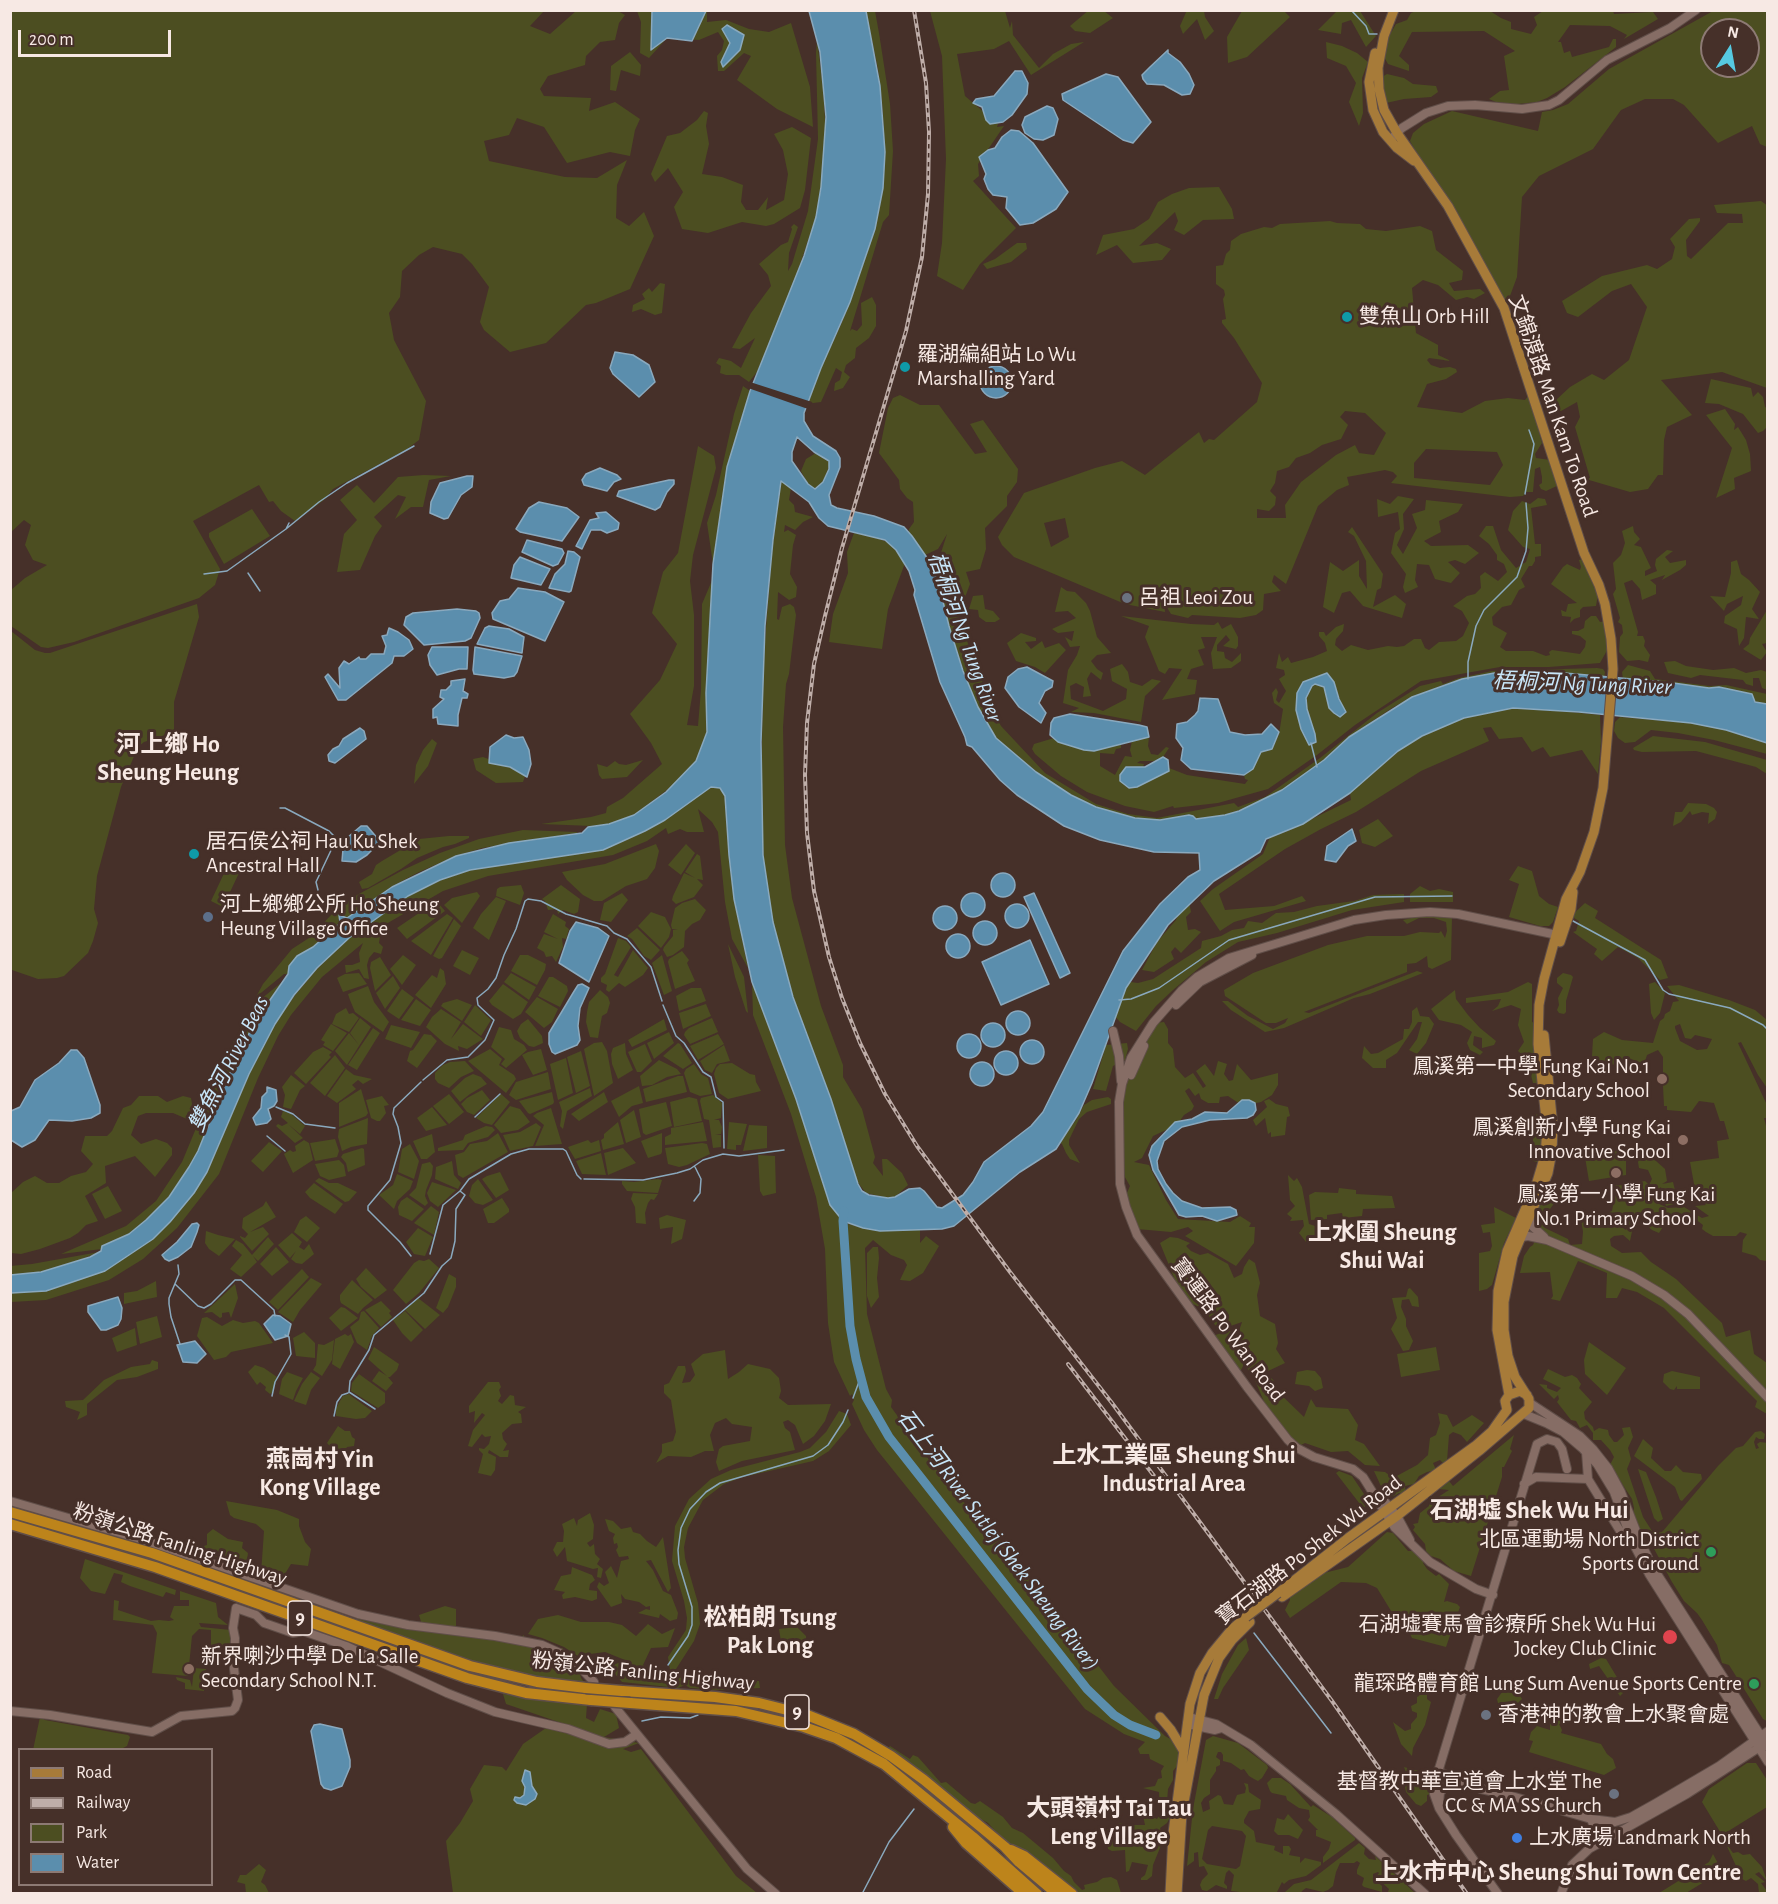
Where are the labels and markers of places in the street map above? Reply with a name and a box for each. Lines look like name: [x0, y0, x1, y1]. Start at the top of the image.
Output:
place label: 雙魚山 Orb Hill: [1359, 304, 1490, 330]
marker: 雙魚山 Orb Hill: [1340, 310, 1354, 324]
place label: 羅湖編組站 Lo Wu Marshalling Yard: [917, 342, 1076, 392]
marker: 羅湖編組站 Lo Wu Marshalling Yard: [898, 360, 912, 374]
place label: 呂祖 Leoi Zou: [1139, 585, 1253, 611]
marker: 呂祖 Leoi Zou: [1120, 591, 1134, 605]
place label: 居石侯公祠 Hau Ku Shek Ancestral Hall: [206, 829, 417, 879]
marker: 居石侯公祠 Hau Ku Shek Ancestral Hall: [187, 847, 201, 861]
place label: 河上鄉鄉公所 Ho Sheung Heung Village Office: [220, 892, 439, 942]
marker: 河上鄉鄉公所 Ho Sheung Heung Village Office: [201, 910, 215, 924]
place label: 鳳溪第一中學 Fung Kai No.1 Secondary School: [1413, 1054, 1650, 1104]
marker: 鳳溪第一中學 Fung Kai No.1 Secondary School: [1655, 1072, 1669, 1086]
place label: 鳳溪創新小學 Fung Kai Innovative School: [1472, 1115, 1671, 1165]
marker: 鳳溪創新小學 Fung Kai Innovative School: [1676, 1133, 1690, 1147]
marker: 鳳溪第一小學 Fung Kai No.1 Primary School: [1609, 1166, 1623, 1180]
place label: 鳳溪第一小學 Fung Kai No.1 Primary School: [1517, 1182, 1715, 1232]
place label: 北區運動場 North District Sports Ground: [1479, 1527, 1699, 1577]
marker: 北區運動場 North District Sports Ground: [1704, 1545, 1718, 1559]
place label: 石湖墟賽馬會診療所 Shek Wu Hui Jockey Club Clinic: [1358, 1612, 1656, 1662]
marker: 石湖墟賽馬會診療所 Shek Wu Hui Jockey Club Clinic: [1661, 1628, 1679, 1646]
place label: 新界喇沙中學 De La Salle Secondary School N.T.: [201, 1644, 418, 1694]
marker: 新界喇沙中學 De La Salle Secondary School N.T.: [182, 1662, 196, 1676]
place label: 龍琛路體育館 Lung Sum Avenue Sports Centre: [1354, 1671, 1742, 1697]
marker: 龍琛路體育館 Lung Sum Avenue Sports Centre: [1747, 1677, 1761, 1691]
place label: 香港神的教會上水聚會處: [1498, 1702, 1729, 1728]
marker: 香港神的教會上水聚會處: [1479, 1708, 1493, 1722]
place label: 基督教中華宣道會上水堂 The CC & MA SS Church: [1337, 1769, 1602, 1819]
marker: 基督教中華宣道會上水堂 The CC & MA SS Church: [1607, 1787, 1621, 1801]
place label: 上水廣場 Landmark North: [1529, 1825, 1751, 1851]
marker: 上水廣場 Landmark North: [1510, 1831, 1524, 1845]

